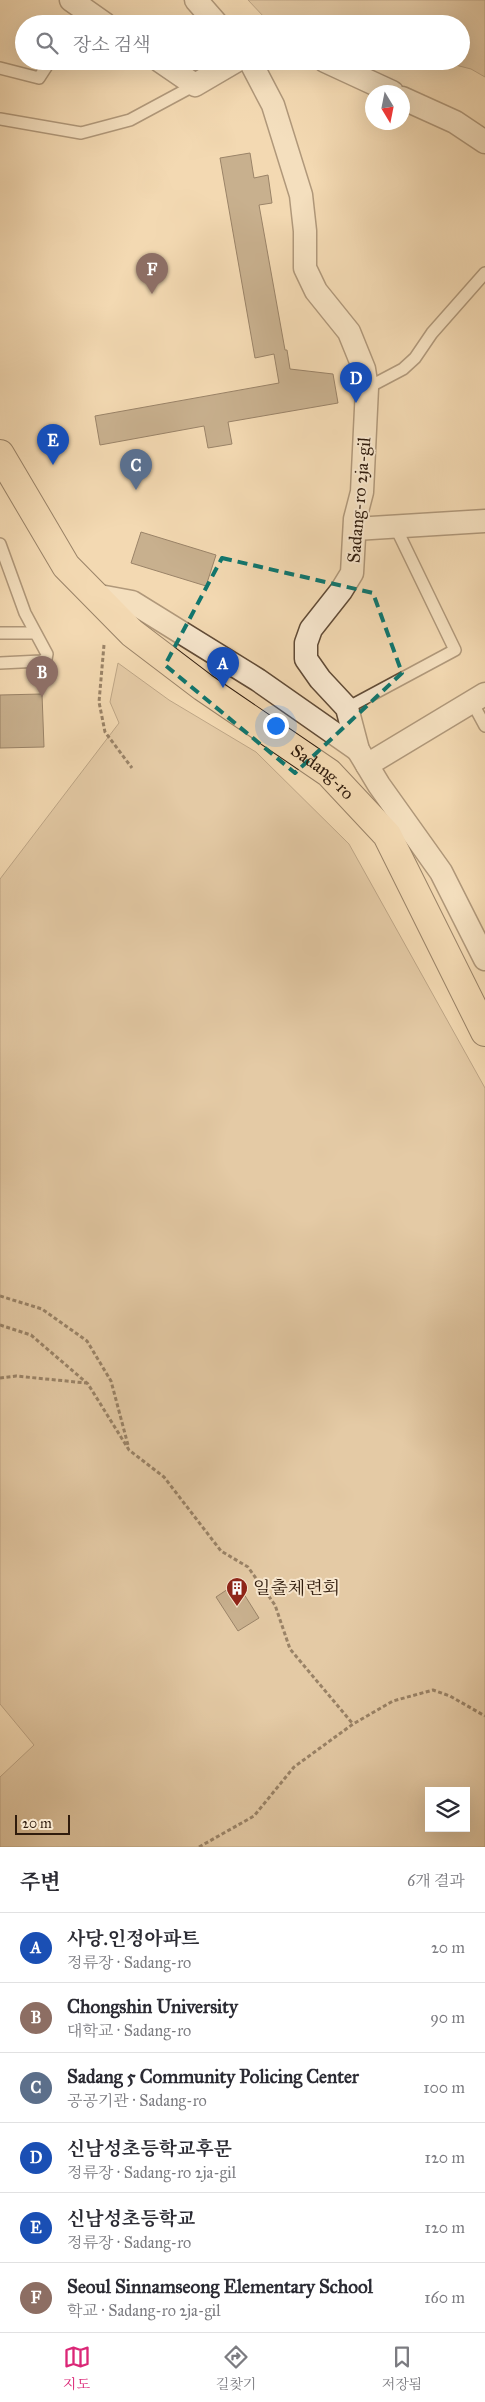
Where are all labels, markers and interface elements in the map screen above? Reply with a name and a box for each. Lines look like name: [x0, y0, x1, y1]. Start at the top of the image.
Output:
search box: [15, 15, 470, 70]
icon: search: [33, 29, 61, 57]
text: 장소 검색: [73, 33, 151, 56]
north arrow: [365, 85, 410, 130]
pin: F: [136, 253, 168, 294]
pin: D: [340, 362, 372, 403]
pin: E: [37, 424, 69, 465]
street label: Sadang-ro 2ja-gil: [343, 436, 376, 564]
pin: C: [120, 449, 152, 490]
pin: A: [207, 647, 239, 688]
pin: B: [26, 656, 58, 697]
your location: [263, 713, 289, 739]
street label: Sadang-ro: [287, 739, 359, 804]
building icon: 일출체련회: [225, 1576, 249, 1607]
place label: 일출체련회: [253, 1577, 340, 1599]
map controls: [425, 1787, 470, 1832]
button: layers: [425, 1787, 470, 1832]
scale bar: [15, 1812, 70, 1835]
text: 20 m: [22, 1815, 52, 1832]
text: 주변: [20, 1869, 61, 1895]
text: 6개 결과: [407, 1871, 465, 1890]
text: 사당.인정아파트: [67, 1927, 199, 1950]
text: A: [31, 1938, 41, 1957]
text: 20 m: [431, 1938, 465, 1957]
text: 정류장 · Sadang-ro: [67, 1953, 191, 1972]
text: Chongshin University: [67, 1995, 238, 2018]
text: B: [31, 2008, 41, 2027]
text: 90 m: [430, 2008, 465, 2027]
text: 대학교 · Sadang-ro: [67, 2021, 191, 2040]
text: Sadang 5 Community Policing Center: [67, 2065, 359, 2088]
text: C: [31, 2078, 41, 2097]
text: 100 m: [423, 2078, 465, 2097]
text: 공공기관 · Sadang-ro: [67, 2091, 207, 2110]
text: 신남성초등학교후문: [67, 2137, 232, 2160]
text: D: [30, 2148, 42, 2167]
text: 120 m: [425, 2148, 465, 2167]
text: 정류장 · Sadang-ro 2ja-gil: [67, 2163, 236, 2182]
text: 신남성초등학교: [67, 2207, 195, 2230]
text: E: [30, 2218, 42, 2237]
text: 120 m: [425, 2218, 465, 2237]
text: 정류장 · Sadang-ro: [67, 2233, 191, 2252]
text: Seoul Sinnamseong Elementary School: [67, 2275, 373, 2298]
text: F: [31, 2288, 41, 2307]
text: 160 m: [424, 2288, 465, 2307]
text: 학교 · Sadang-ro 2ja-gil: [67, 2301, 221, 2320]
tab: 지도: [63, 2343, 91, 2393]
tab: 길찾기: [216, 2343, 257, 2393]
tab: 저장됨: [382, 2343, 422, 2393]

